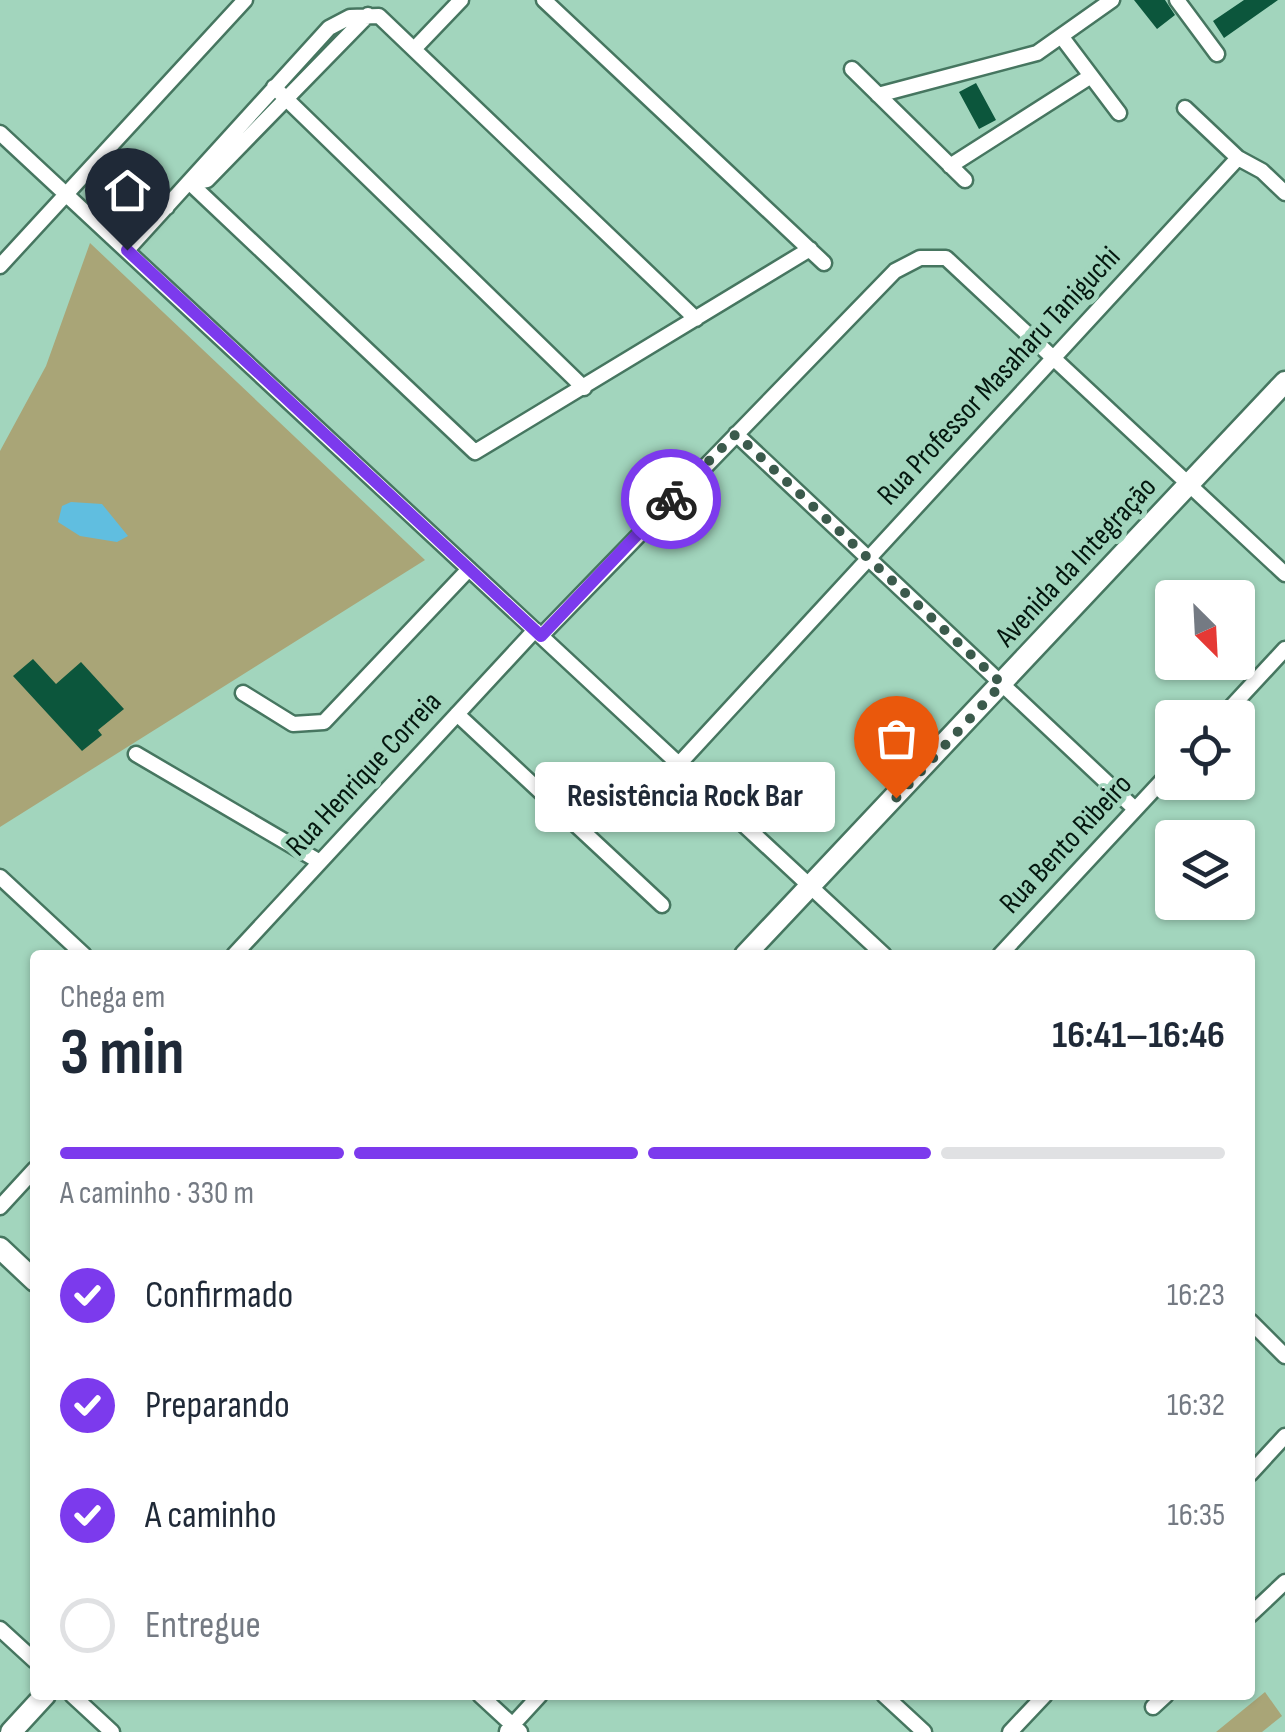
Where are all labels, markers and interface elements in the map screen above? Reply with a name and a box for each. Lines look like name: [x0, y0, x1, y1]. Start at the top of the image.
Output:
pin: [85, 148, 170, 251]
icon: home: [100, 163, 155, 218]
street label: Rua Professor Masaharu Taniguchi: [870, 239, 1128, 513]
courier: [621, 449, 721, 549]
street label: Avenida da Integração: [987, 470, 1164, 655]
icon: bike: [644, 472, 699, 527]
north arrow: [1155, 580, 1255, 680]
map controls: [1155, 580, 1255, 920]
street label: Rua Henrique Correia: [279, 684, 449, 864]
pin: [854, 696, 939, 799]
button: locate: [1155, 700, 1255, 800]
icon: bag: [869, 711, 924, 766]
callout: Resistência Rock Bar: [536, 763, 836, 833]
street label: Rua Bento Ribeiro: [992, 767, 1140, 921]
text: Resistência Rock Bar: [567, 777, 803, 816]
button: layers: [1155, 820, 1255, 920]
text: Chega em: [60, 978, 165, 1017]
text: 16:41–16:46: [1052, 1013, 1225, 1058]
text: 3 min: [60, 1015, 184, 1093]
text: A caminho · 330 m: [60, 1174, 254, 1213]
icon: check: [60, 1268, 115, 1323]
text: Confirmado: [145, 1273, 293, 1318]
text: 16:23: [1167, 1276, 1225, 1315]
icon: check: [60, 1378, 115, 1433]
text: Preparando: [145, 1383, 290, 1428]
text: 16:32: [1167, 1386, 1225, 1425]
icon: check: [60, 1488, 115, 1543]
text: A caminho: [145, 1493, 276, 1538]
text: 16:35: [1167, 1496, 1225, 1535]
text: Entregue: [145, 1603, 261, 1648]

